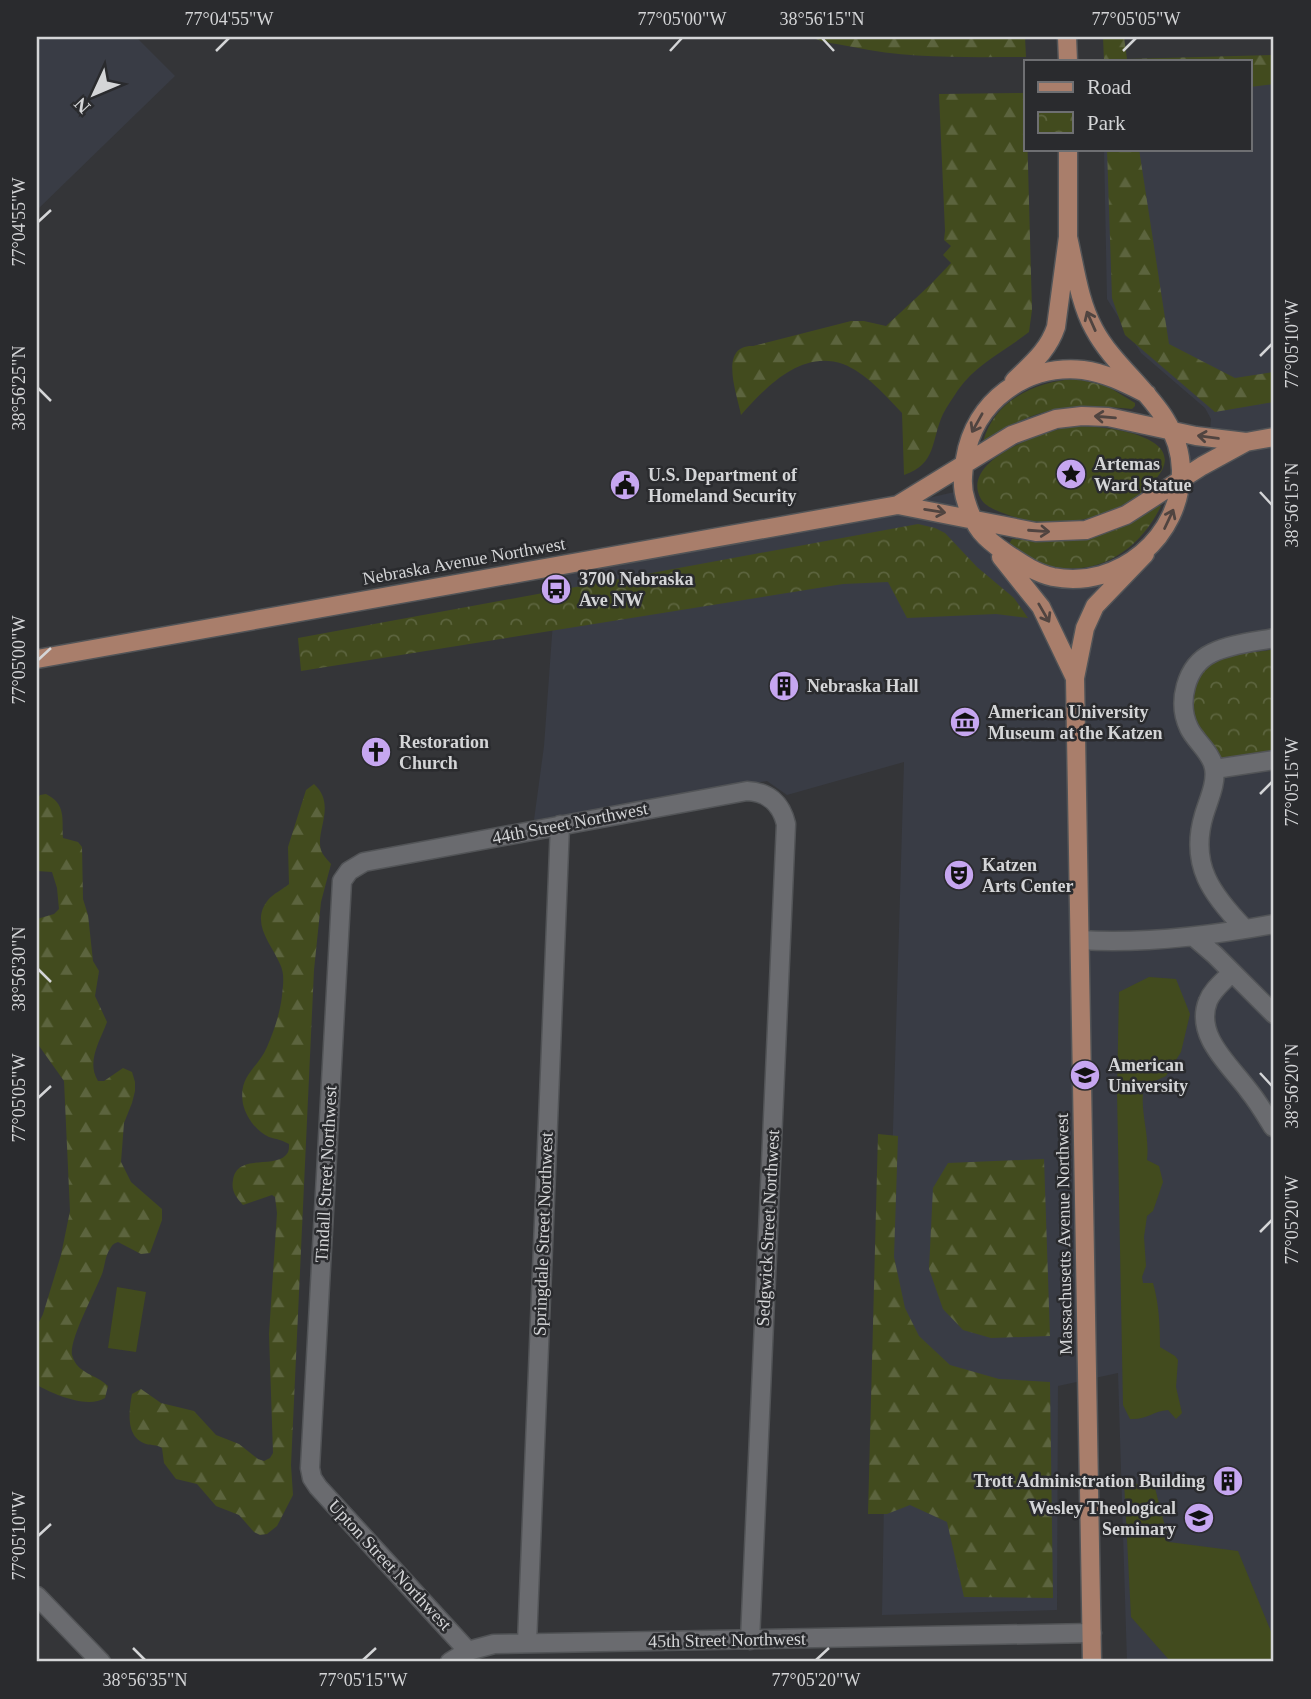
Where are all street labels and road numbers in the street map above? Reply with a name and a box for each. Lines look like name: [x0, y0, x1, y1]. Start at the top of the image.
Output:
street label: Nebraska Avenue Northwest: [361, 533, 567, 589]
street label: 44th Street Northwest: [491, 798, 649, 848]
street label: Tindall Street Northwest: [311, 1085, 341, 1263]
street label: Massachusetts Avenue Northwest: [1052, 1113, 1076, 1355]
street label: Sedgwick Street Northwest: [753, 1129, 783, 1327]
street label: Springdale Street Northwest: [529, 1132, 557, 1336]
street label: Upton Street Northwest: [324, 1496, 456, 1634]
street label: 45th Street Northwest: [648, 1629, 806, 1651]

